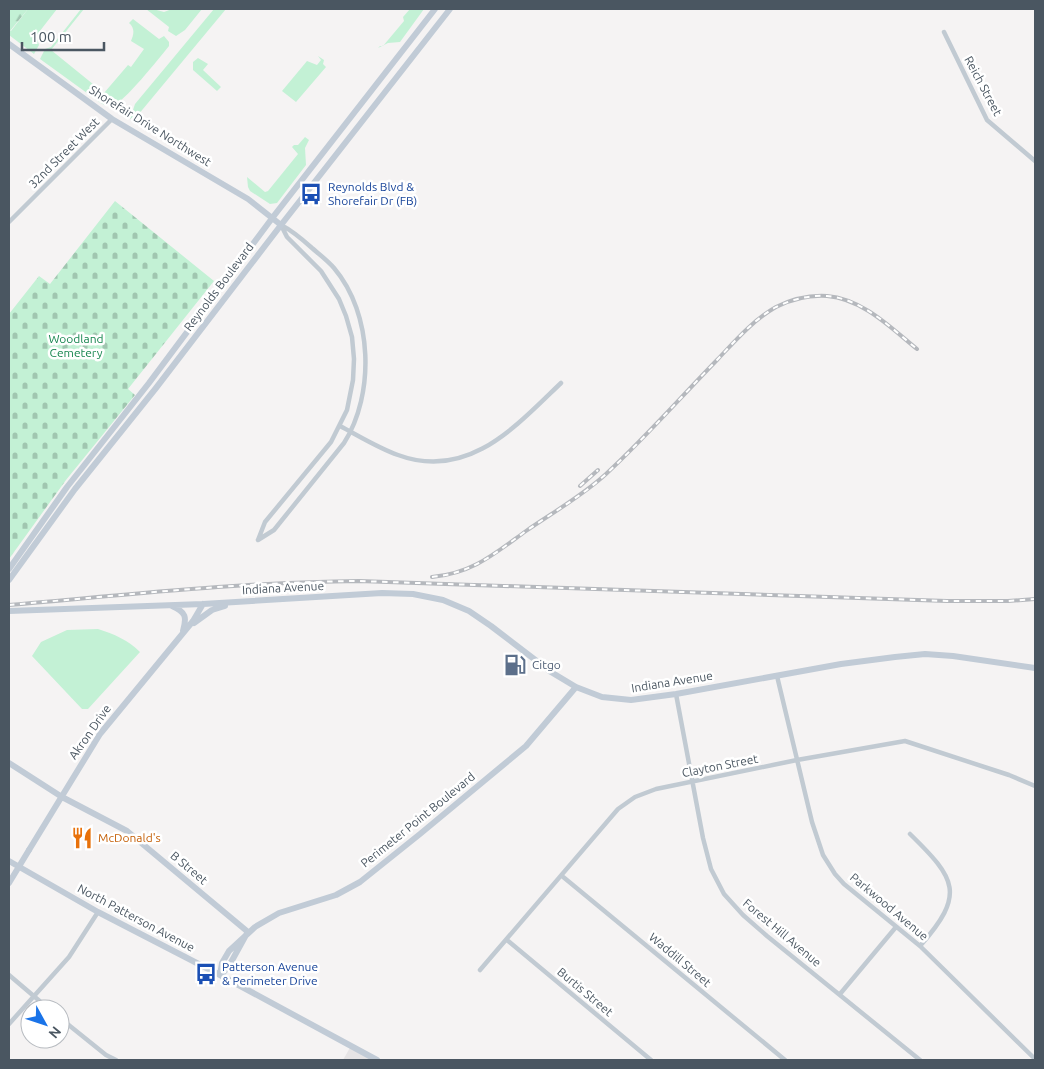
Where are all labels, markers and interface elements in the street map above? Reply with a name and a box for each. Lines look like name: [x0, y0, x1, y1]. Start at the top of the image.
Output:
scale bar: [22, 20, 105, 52]
text: 100 m: [30, 28, 72, 45]
street label: Reich Street: [962, 54, 1005, 118]
street label: Shorefair Drive Northwest: [87, 83, 214, 169]
street label: 32nd Street West: [26, 115, 102, 190]
place label: Reynolds Blvd & Shorefair Dr (FB): [328, 180, 417, 208]
bus stop icon: Reynolds Blvd & Shorefair Dr (FB): [298, 181, 324, 207]
street label: Reynolds Boulevard: [181, 240, 256, 333]
park label: Woodland Cemetery: [48, 332, 104, 359]
street label: Indiana Avenue: [242, 579, 324, 596]
fuel station icon: Citgo: [502, 652, 528, 678]
place label: Citgo: [532, 658, 561, 671]
street label: Indiana Avenue: [630, 669, 714, 694]
street label: Akron Drive: [66, 702, 113, 761]
street label: Clayton Street: [681, 752, 759, 779]
street label: Perimeter Point Boulevard: [358, 770, 477, 870]
restaurant icon: McDonald's: [69, 825, 95, 851]
place label: McDonald's: [98, 831, 161, 844]
street label: B Street: [168, 849, 211, 887]
street label: Parkwood Avenue: [848, 870, 931, 943]
street label: North Patterson Avenue: [76, 881, 197, 954]
street label: Forest Hill Avenue: [741, 896, 824, 969]
street label: Waddill Street: [647, 930, 714, 989]
place label: Patterson Avenue & Perimeter Drive: [222, 960, 318, 987]
bus stop icon: Patterson Avenue & Perimeter Drive: [193, 961, 219, 987]
street label: Burtis Street: [555, 965, 616, 1019]
north arrow: [20, 999, 70, 1049]
text: N: [45, 1023, 64, 1042]

